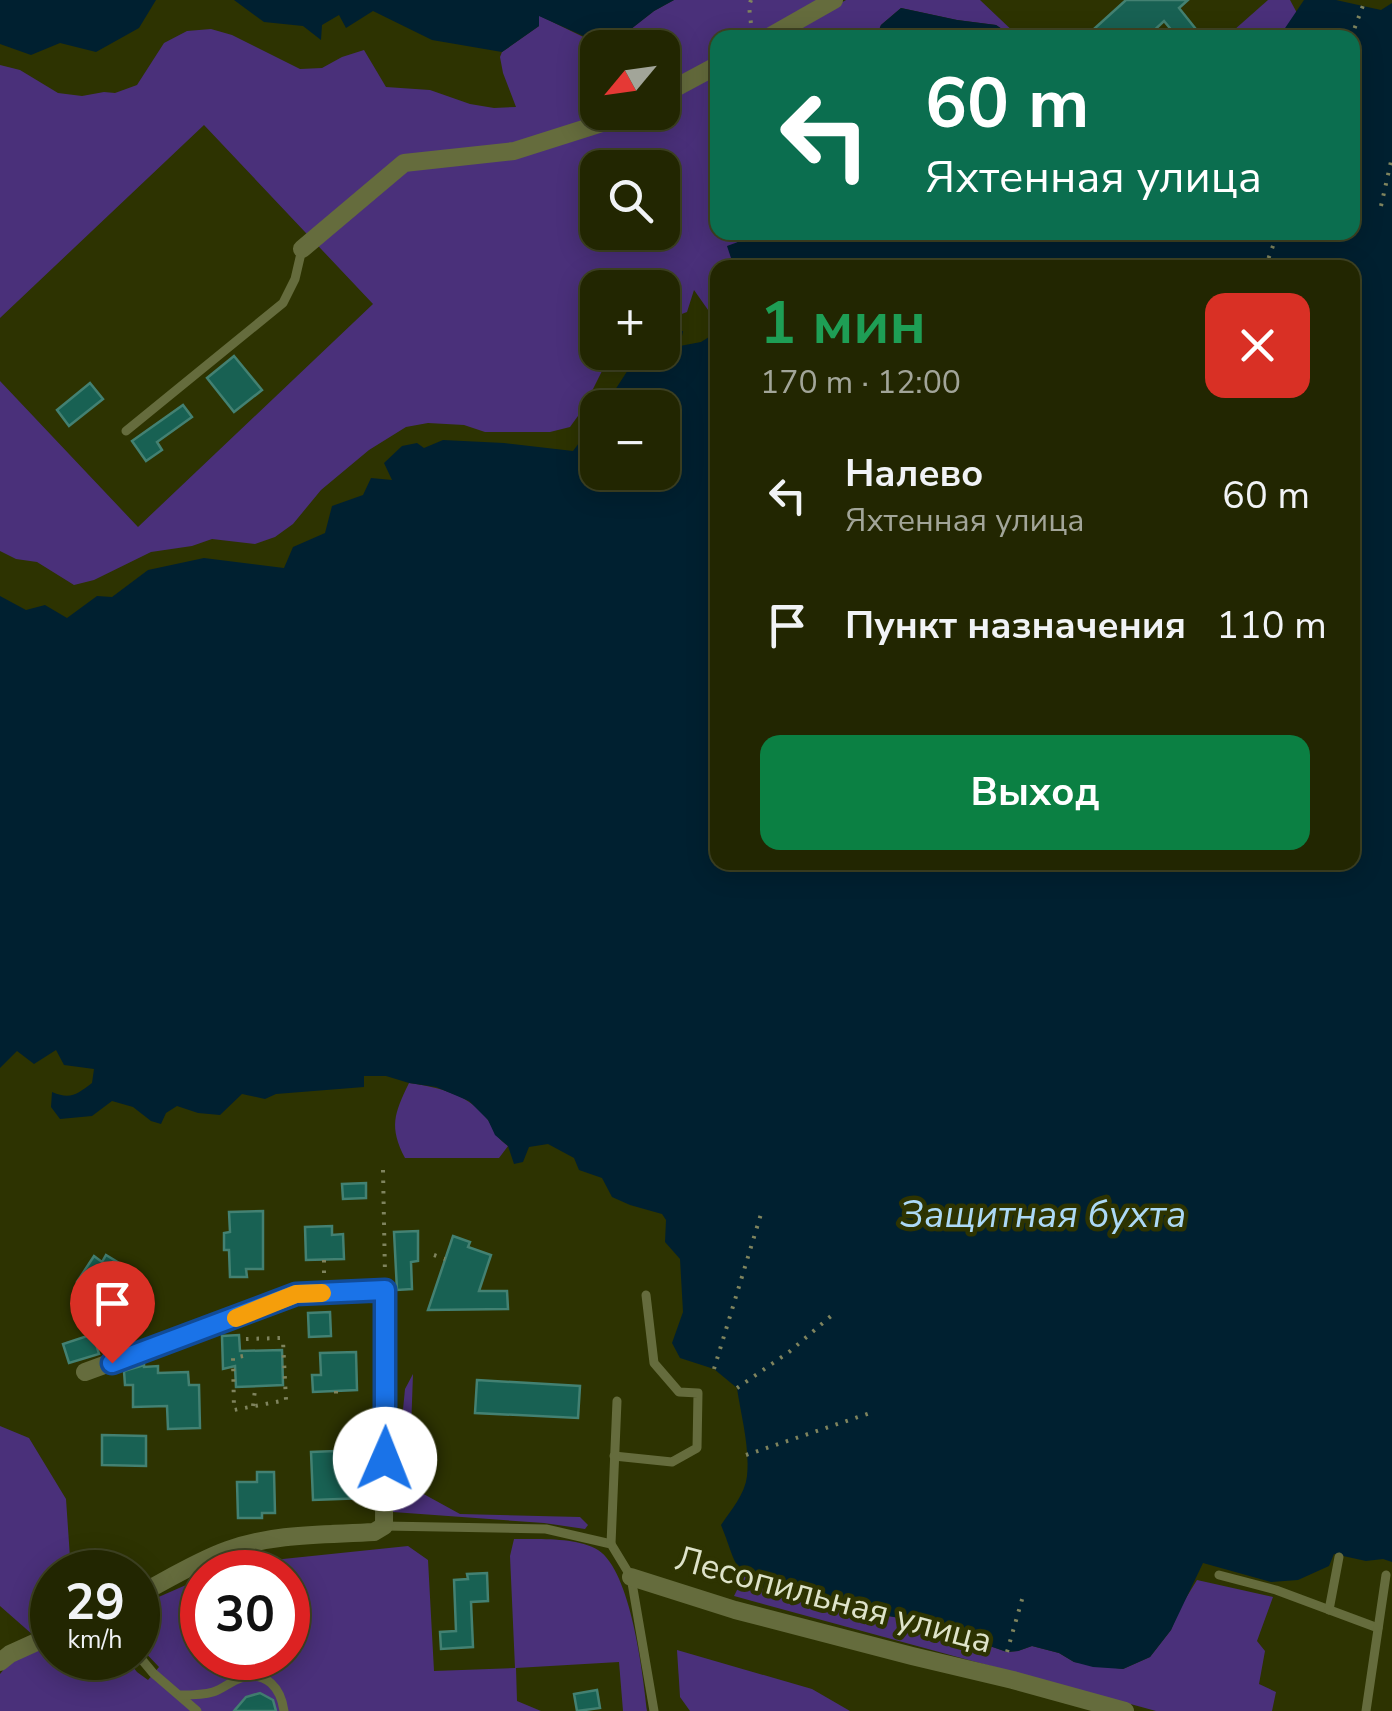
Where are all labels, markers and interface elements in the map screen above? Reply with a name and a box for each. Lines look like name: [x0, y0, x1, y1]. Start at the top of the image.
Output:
north arrow: [580, 30, 680, 130]
map controls: [580, 30, 680, 490]
text: 60 m: [925, 56, 1089, 152]
icon: left: [760, 70, 890, 200]
text: Яхтенная улица: [925, 147, 1262, 208]
button: search: [580, 150, 680, 250]
button: +: [580, 270, 680, 370]
text: 1 мин: [760, 282, 926, 364]
button: close: [1205, 293, 1310, 398]
text: 170 m · 12:00: [760, 361, 961, 404]
button: −: [580, 390, 680, 490]
text: Налево: [845, 448, 984, 499]
icon: left: [760, 468, 815, 523]
text: 60 m: [1222, 470, 1310, 521]
text: Яхтенная улица: [845, 499, 1085, 542]
icon: arrive: [760, 598, 815, 653]
text: Пункт назначения: [845, 600, 1186, 651]
text: 110 m: [1216, 600, 1327, 651]
button: Выход: [760, 735, 1310, 850]
water label: Защитная бухта: [900, 1189, 1186, 1240]
pin: [70, 1261, 155, 1364]
icon: arrive: [85, 1276, 140, 1331]
position arrow: [333, 1407, 437, 1511]
street label: Лесопильная улица: [670, 1535, 997, 1664]
speed limit sign: 30: [180, 1550, 310, 1680]
text: 29: [65, 1568, 125, 1637]
text: km/h: [67, 1623, 123, 1657]

